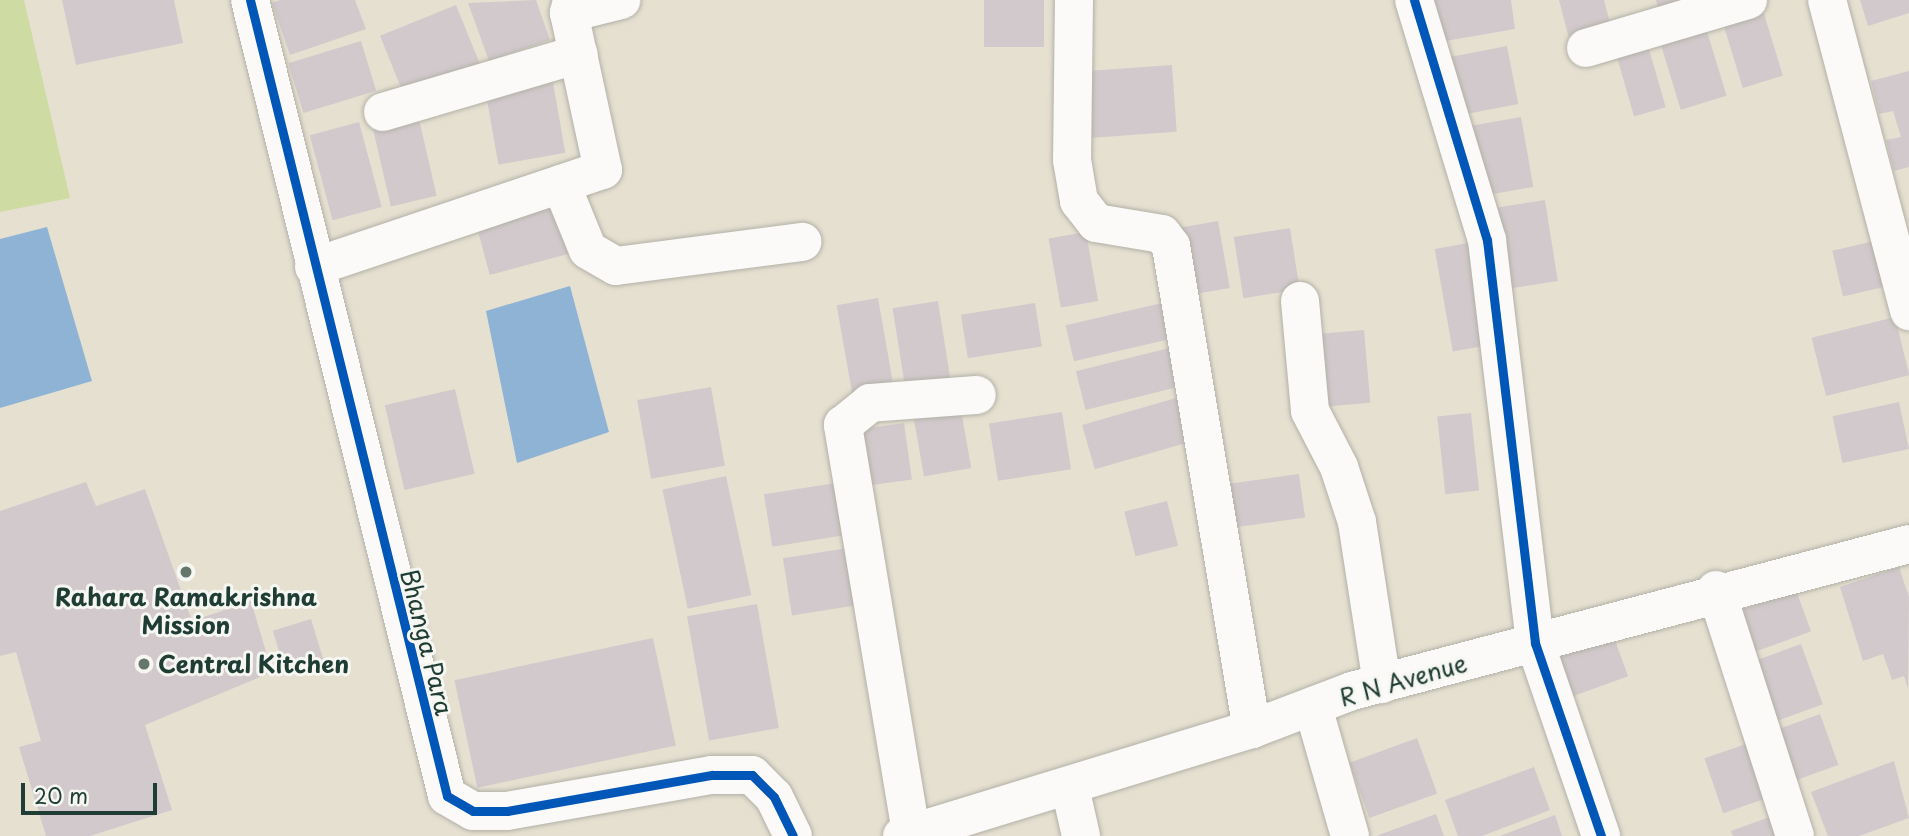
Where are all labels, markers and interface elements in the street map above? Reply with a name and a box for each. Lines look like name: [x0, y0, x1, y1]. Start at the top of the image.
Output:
marker: Rahara Ramakrishna Mission: [178, 564, 194, 580]
street label: Bhanga Para: [395, 566, 459, 718]
place label: Rahara Ramakrishna Mission: [55, 583, 317, 639]
street label: R N Avenue: [1335, 648, 1471, 712]
place label: Central Kitchen: [158, 650, 350, 678]
marker: Central Kitchen: [136, 656, 152, 672]
scale bar: [24, 770, 161, 814]
text: 20 m: [34, 779, 88, 811]

